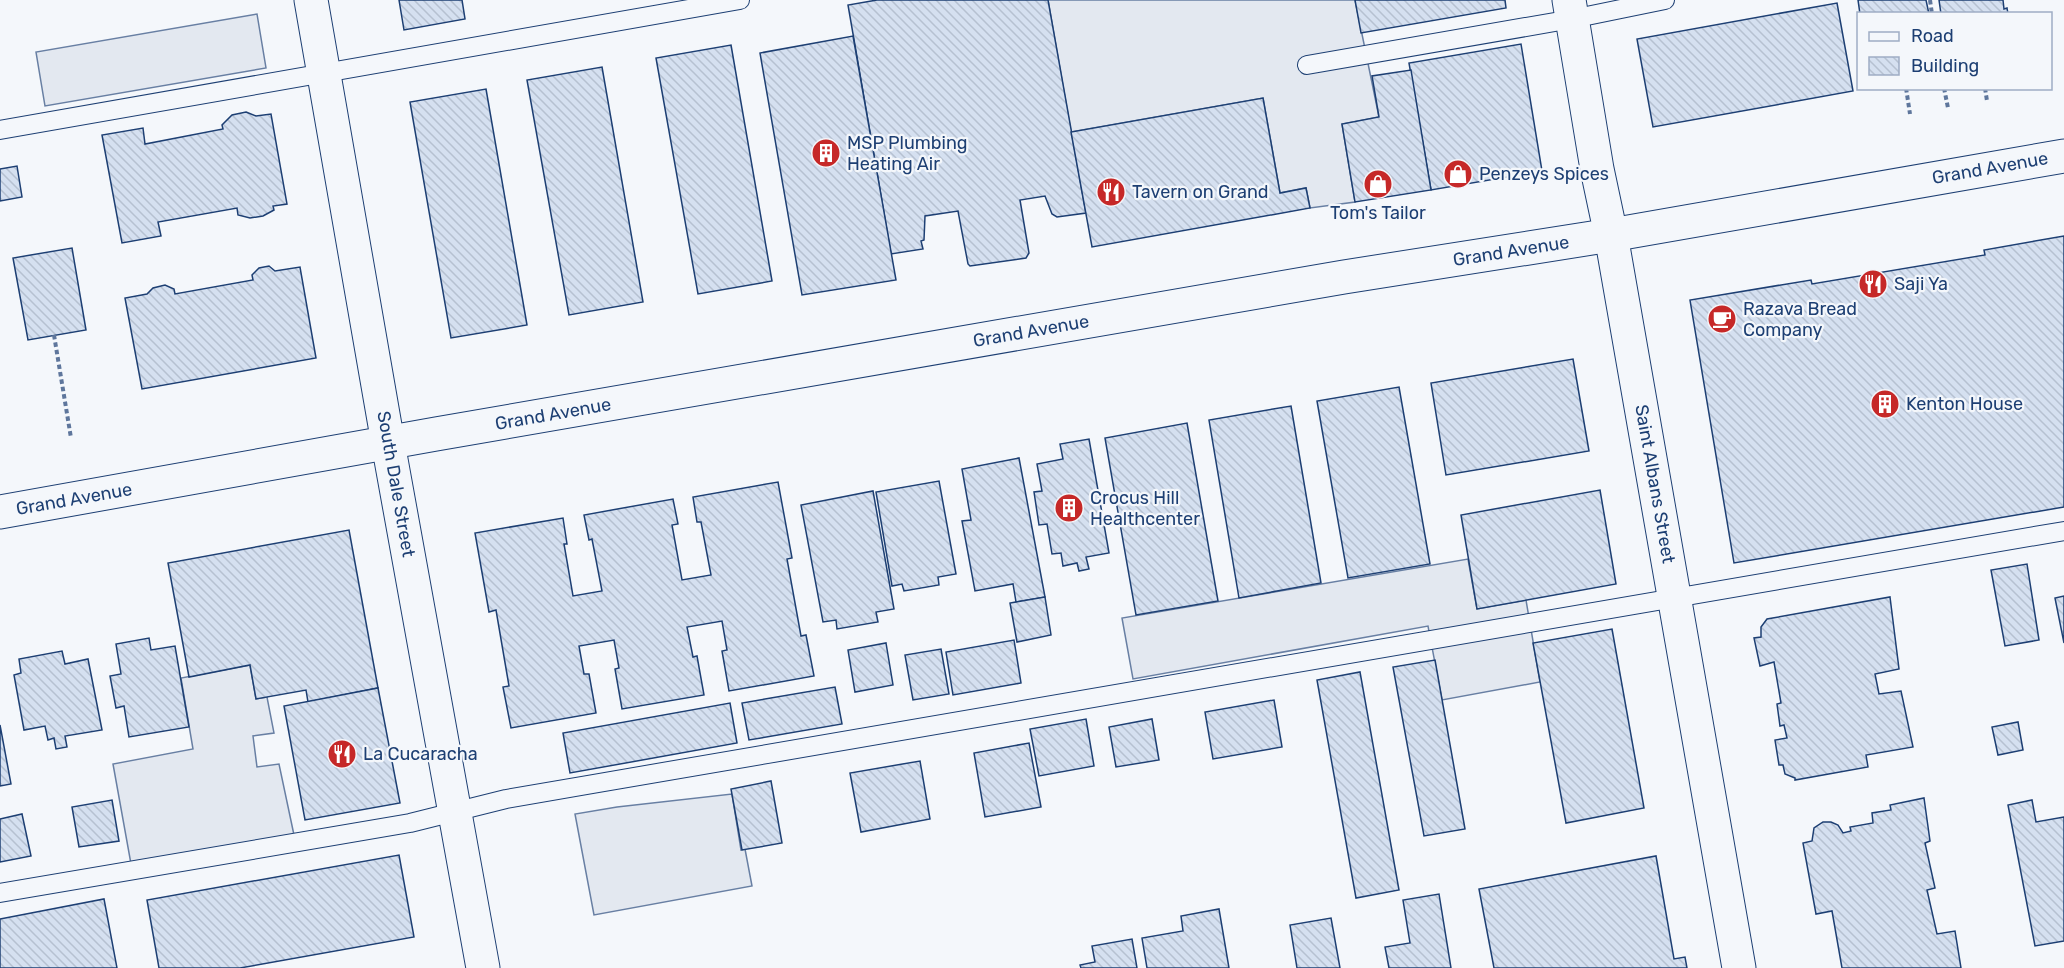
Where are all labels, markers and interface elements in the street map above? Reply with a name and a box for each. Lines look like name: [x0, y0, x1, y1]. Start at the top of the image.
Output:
legend: [1857, 12, 2052, 90]
text: Road: [1911, 25, 1954, 47]
text: Building: [1911, 55, 1979, 77]
place label: MSP Plumbing Heating Air: [847, 132, 968, 175]
building icon: MSP Plumbing Heating Air: [810, 137, 842, 169]
street label: Grand Avenue: [1930, 147, 2050, 189]
shop icon: Penzeys Spices: [1442, 158, 1474, 190]
place label: Penzeys Spices: [1479, 163, 1609, 185]
shop icon: Tom's Tailor: [1362, 168, 1394, 200]
restaurant icon: Tavern on Grand: [1095, 176, 1127, 208]
place label: Tavern on Grand: [1132, 181, 1269, 203]
place label: Tom's Tailor: [1330, 202, 1426, 224]
street label: Grand Avenue: [1451, 231, 1571, 271]
restaurant icon: Saji Ya: [1857, 268, 1889, 300]
place label: Saji Ya: [1894, 273, 1948, 295]
place label: Razava Bread Company: [1743, 298, 1857, 341]
cafe icon: Razava Bread Company: [1706, 303, 1738, 335]
street label: Grand Avenue: [971, 310, 1091, 352]
building icon: Kenton House: [1869, 388, 1901, 420]
street label: Grand Avenue: [493, 393, 613, 435]
place label: Kenton House: [1906, 393, 2023, 415]
street label: Saint Albans Street: [1630, 403, 1680, 565]
street label: South Dale Street: [372, 409, 420, 559]
street label: Grand Avenue: [14, 478, 134, 520]
place label: Crocus Hill Healthcenter: [1090, 487, 1200, 530]
building icon: Crocus Hill Healthcenter: [1053, 492, 1085, 524]
restaurant icon: La Cucaracha: [326, 738, 358, 770]
place label: La Cucaracha: [363, 743, 478, 765]

